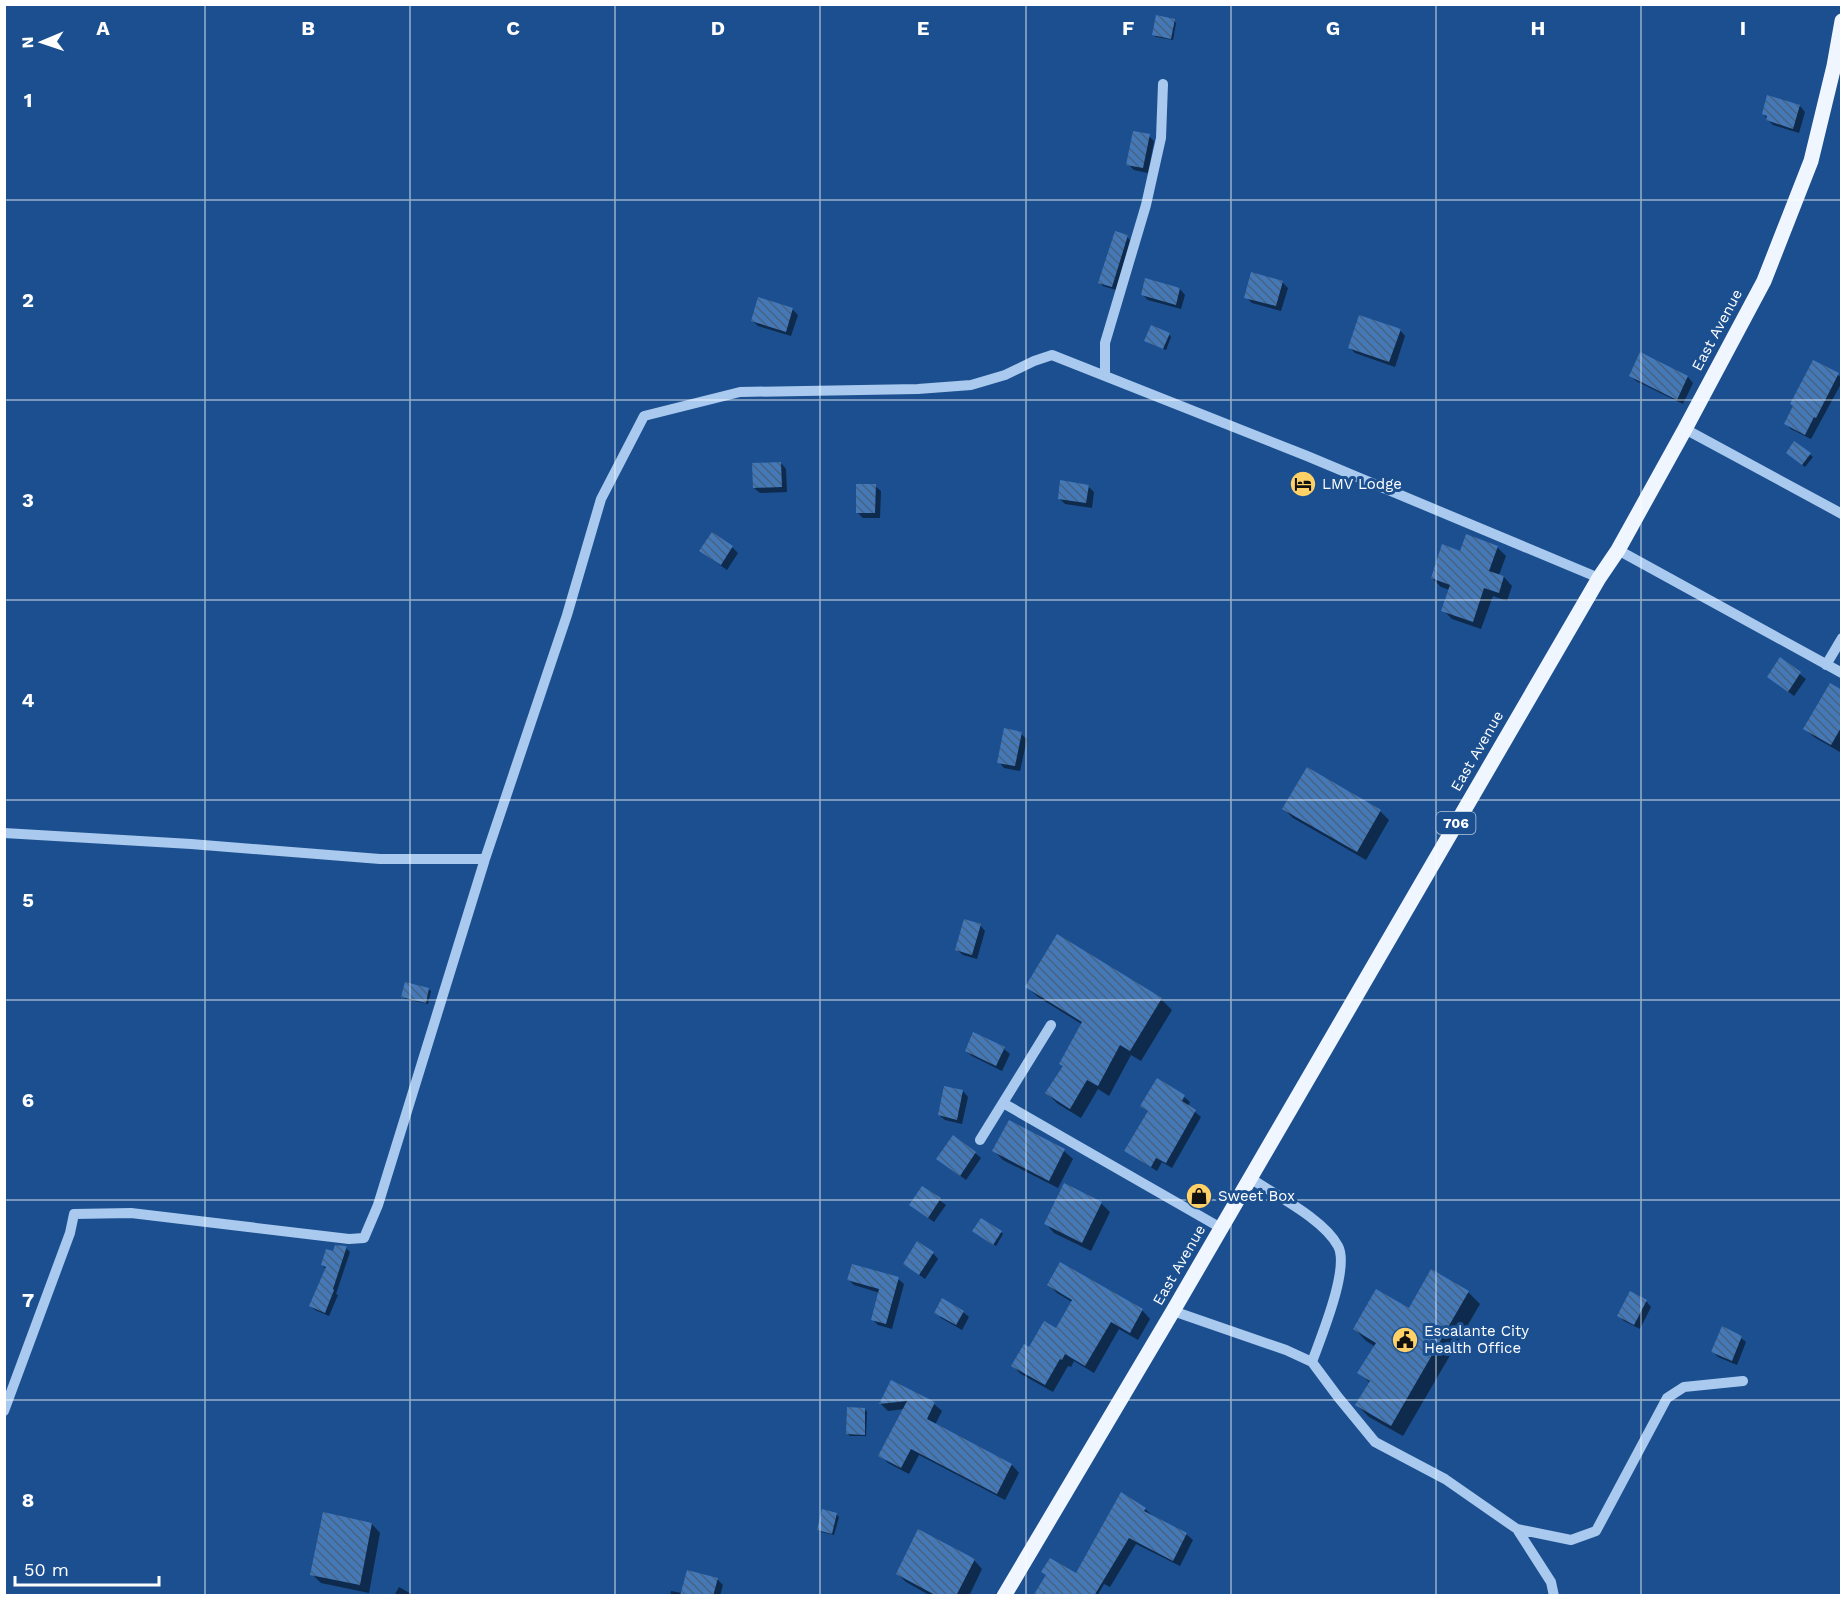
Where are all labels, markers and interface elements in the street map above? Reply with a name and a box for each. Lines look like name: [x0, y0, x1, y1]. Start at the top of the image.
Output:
north arrow: [12, 12, 72, 72]
text: A: [96, 16, 110, 40]
text: B: [301, 16, 315, 40]
text: C: [506, 16, 520, 40]
text: D: [711, 16, 725, 40]
text: E: [917, 16, 929, 40]
text: F: [1122, 16, 1134, 40]
text: G: [1326, 16, 1340, 40]
text: H: [1531, 16, 1545, 40]
text: I: [1740, 16, 1746, 40]
text: N: [18, 36, 37, 49]
text: 1: [24, 88, 32, 112]
street label: East Avenue: [1688, 286, 1746, 374]
text: 2: [22, 288, 34, 312]
hotel icon: LMV Lodge: [1288, 469, 1318, 499]
place label: LMV Lodge: [1322, 475, 1402, 493]
text: 3: [22, 488, 34, 512]
text: 4: [22, 688, 35, 712]
street label: East Avenue: [1447, 708, 1507, 794]
road number: 706: [1436, 812, 1476, 834]
text: 5: [22, 888, 34, 912]
text: 6: [22, 1088, 34, 1112]
shop icon: Sweet Box: [1184, 1181, 1214, 1211]
place label: Sweet Box: [1218, 1187, 1295, 1205]
street label: East Avenue: [1149, 1222, 1209, 1308]
text: 7: [22, 1288, 34, 1312]
place label: Escalante City Health Office: [1424, 1322, 1529, 1357]
public building icon: Escalante City Health Office: [1390, 1325, 1420, 1355]
text: 8: [22, 1488, 34, 1512]
scale bar: [15, 1549, 159, 1587]
text: 50 m: [24, 1559, 69, 1580]

